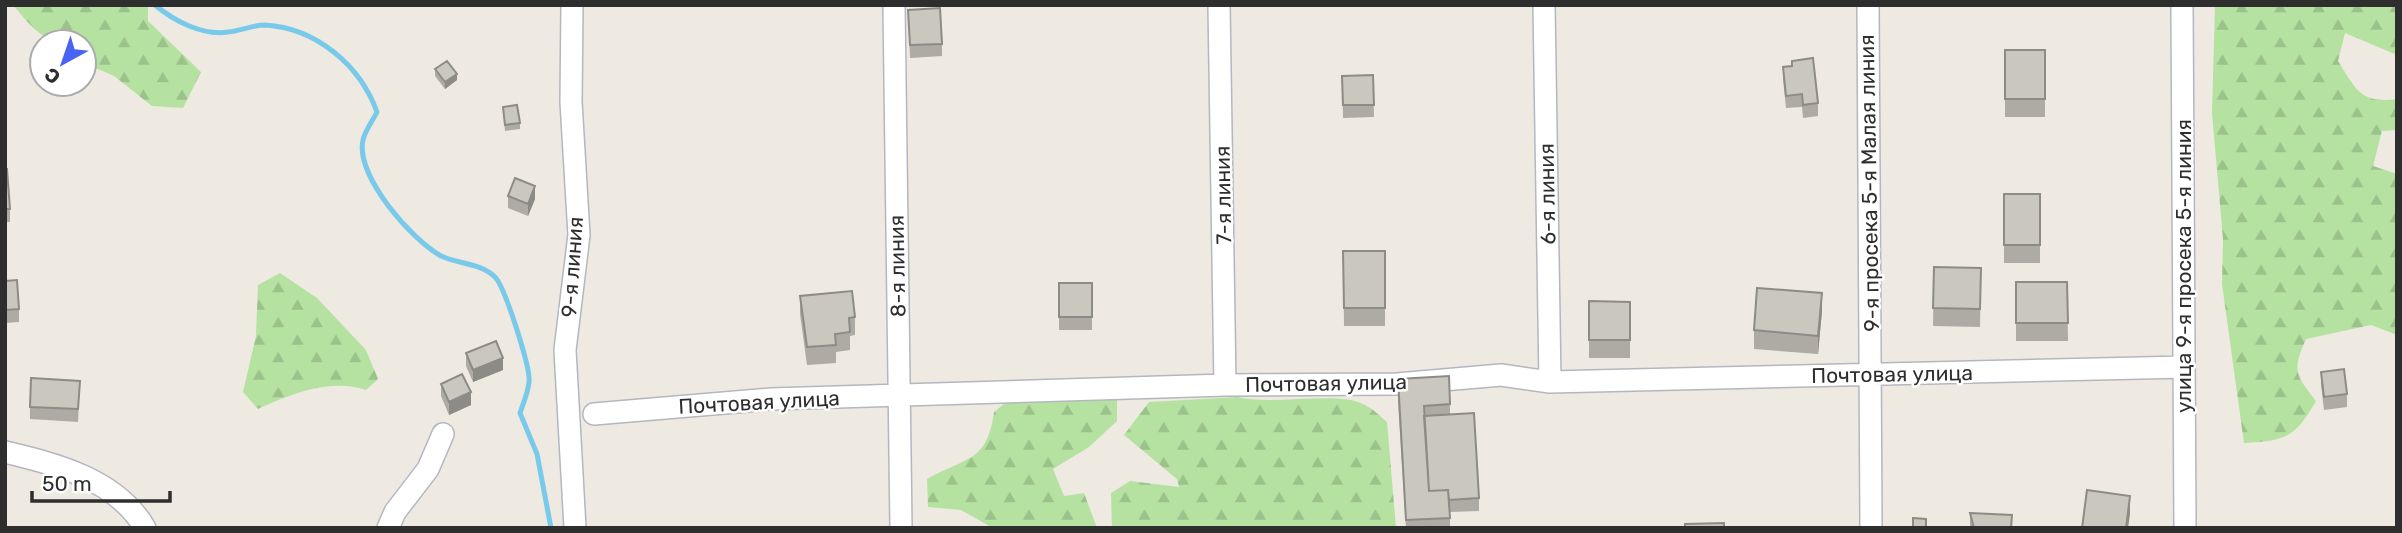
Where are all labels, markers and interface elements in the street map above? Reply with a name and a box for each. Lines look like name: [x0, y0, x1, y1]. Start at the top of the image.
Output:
north arrow: [28, 28, 98, 98]
street label: 9-я просека 5-я Малая линия: [1854, 34, 1884, 332]
text: С: [40, 63, 65, 89]
street label: улица 9-я просека 5-я линия: [2171, 119, 2196, 413]
street label: 6-я линия: [1534, 143, 1560, 245]
street label: 7-я линия: [1210, 145, 1236, 245]
street label: 8-я линия: [884, 215, 910, 317]
street label: 9-я линия: [556, 216, 588, 318]
street label: Почтовая улица: [1811, 360, 1973, 388]
street label: Почтовая улица: [1245, 369, 1407, 397]
street label: Почтовая улица: [678, 385, 840, 419]
scale bar: [32, 460, 170, 504]
text: 50 m: [42, 471, 92, 496]

